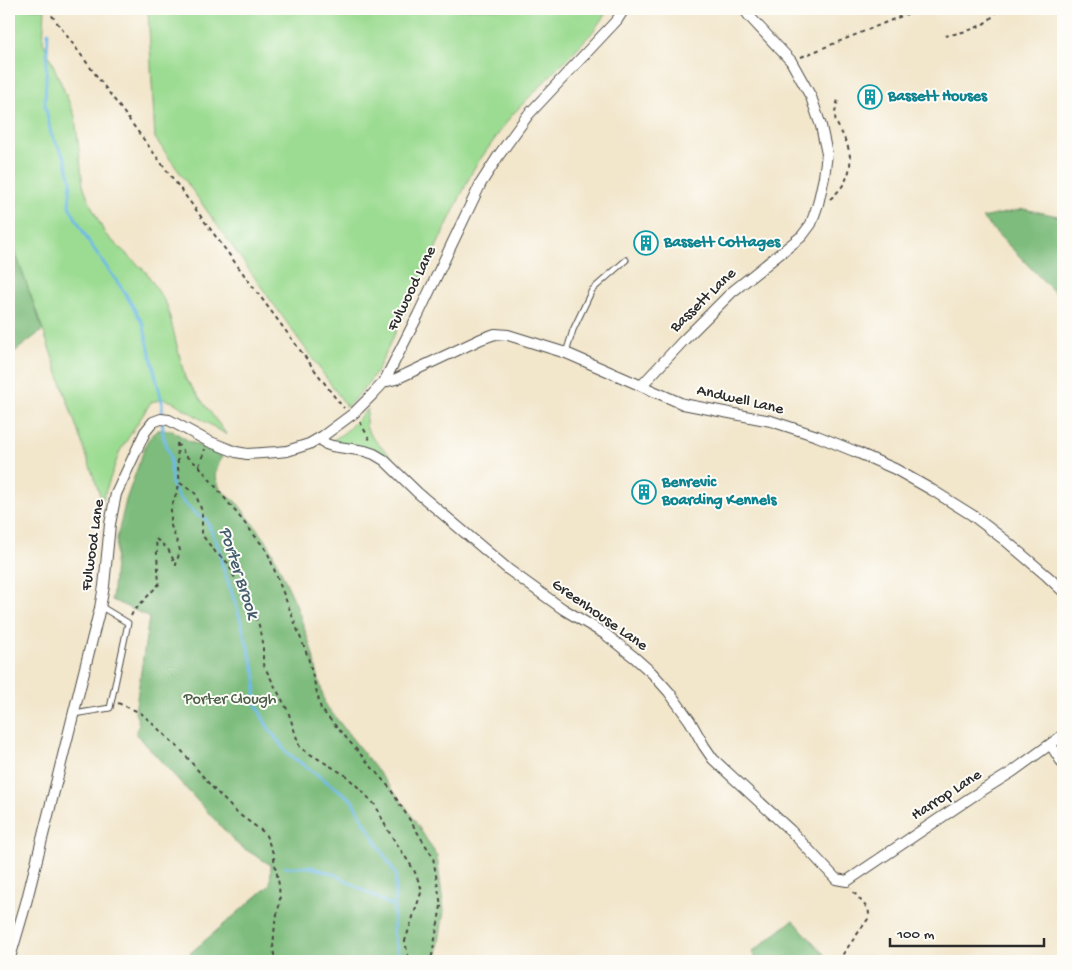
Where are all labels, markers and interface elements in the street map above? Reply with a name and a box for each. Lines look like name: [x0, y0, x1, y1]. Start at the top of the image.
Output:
building icon: Bassett Houses: [857, 84, 883, 110]
place label: Bassett Houses: [887, 88, 988, 107]
building icon: Bassett Cottages: [633, 230, 659, 256]
place label: Bassett Cottages: [663, 234, 781, 253]
street label: Fulwood Lane: [384, 243, 442, 335]
street label: Bassett Lane: [666, 264, 742, 338]
street label: Andwell Lane: [695, 382, 786, 420]
place label: Benrevic Boarding Kennels: [661, 474, 777, 511]
building icon: Benrevic Boarding Kennels: [631, 479, 657, 505]
street label: Fulwood Lane: [78, 497, 110, 593]
water label: Porter Brook: [213, 524, 263, 623]
street label: Greenhouse Lane: [547, 576, 651, 657]
park label: Porter Clough: [183, 691, 277, 710]
street label: Harrop Lane: [908, 766, 986, 826]
scale bar: [890, 915, 1043, 947]
text: 100 m: [896, 926, 935, 944]

